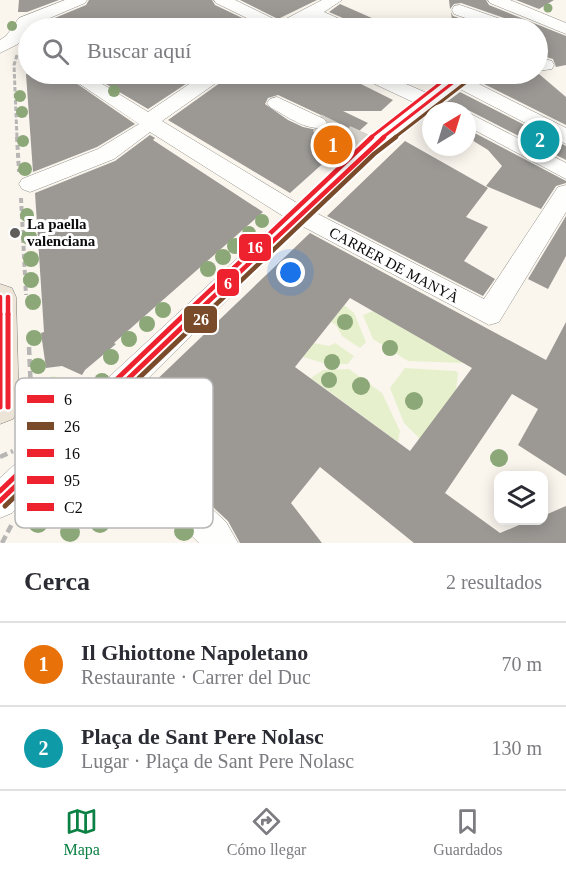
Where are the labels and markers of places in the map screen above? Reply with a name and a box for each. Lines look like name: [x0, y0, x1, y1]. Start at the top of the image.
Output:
pin: 2: [520, 118, 560, 162]
pin: 1: [314, 122, 352, 168]
place label: La paella valenciana: [27, 216, 96, 249]
marker: La paella valenciana: [8, 226, 22, 240]

